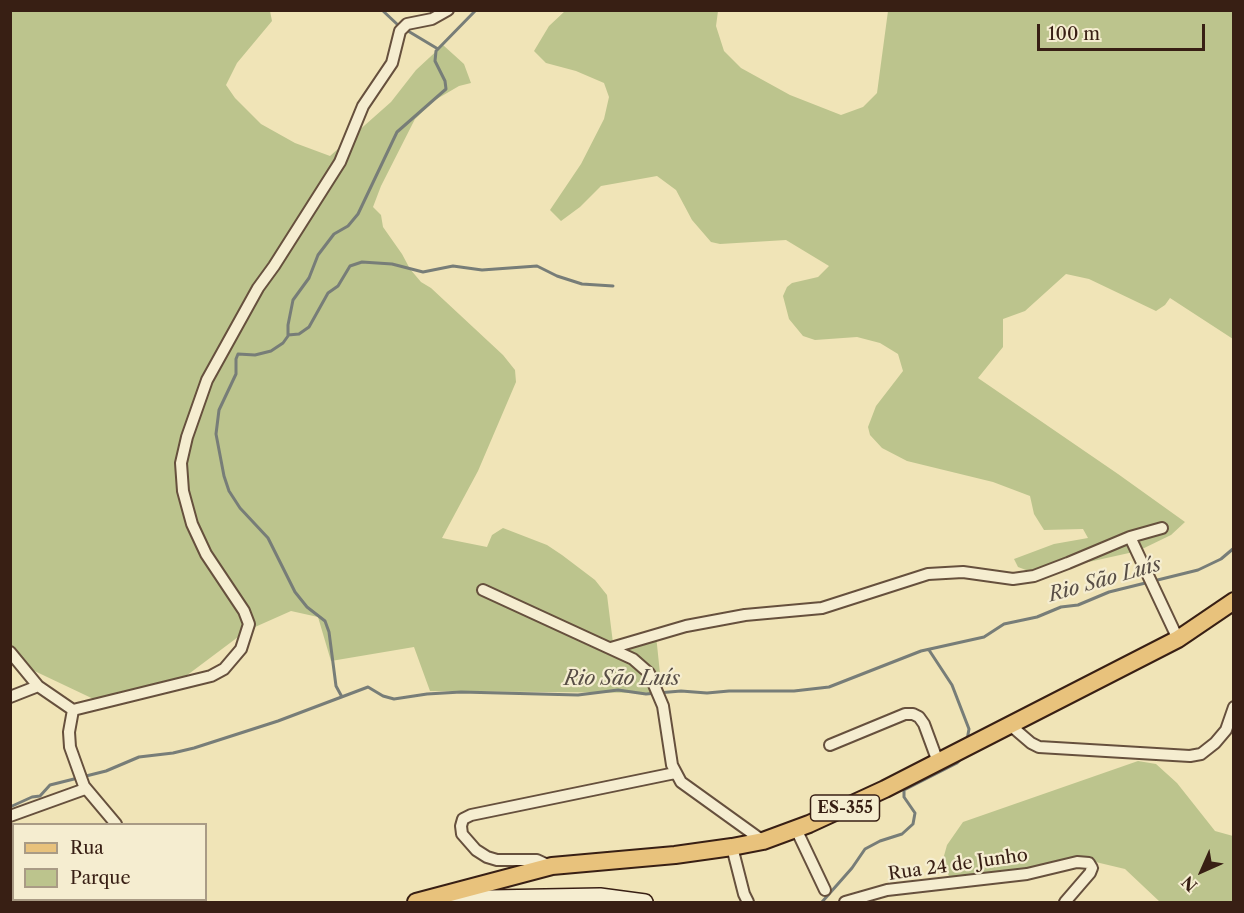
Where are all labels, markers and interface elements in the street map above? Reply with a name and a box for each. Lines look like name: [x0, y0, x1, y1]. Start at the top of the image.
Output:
scale bar: [1040, 12, 1208, 50]
text: 100 m: [1048, 23, 1100, 45]
water label: Rio São Luís: [1046, 552, 1164, 608]
water label: Rio São Luís: [564, 667, 680, 691]
road number: ES-355: [810, 795, 880, 821]
legend: [12, 823, 207, 901]
text: Rua: [70, 837, 104, 859]
north arrow: [1172, 841, 1232, 901]
street label: Rua 24 de Junho: [887, 845, 1029, 885]
text: Parque: [70, 867, 131, 889]
text: N: [1177, 872, 1201, 896]

